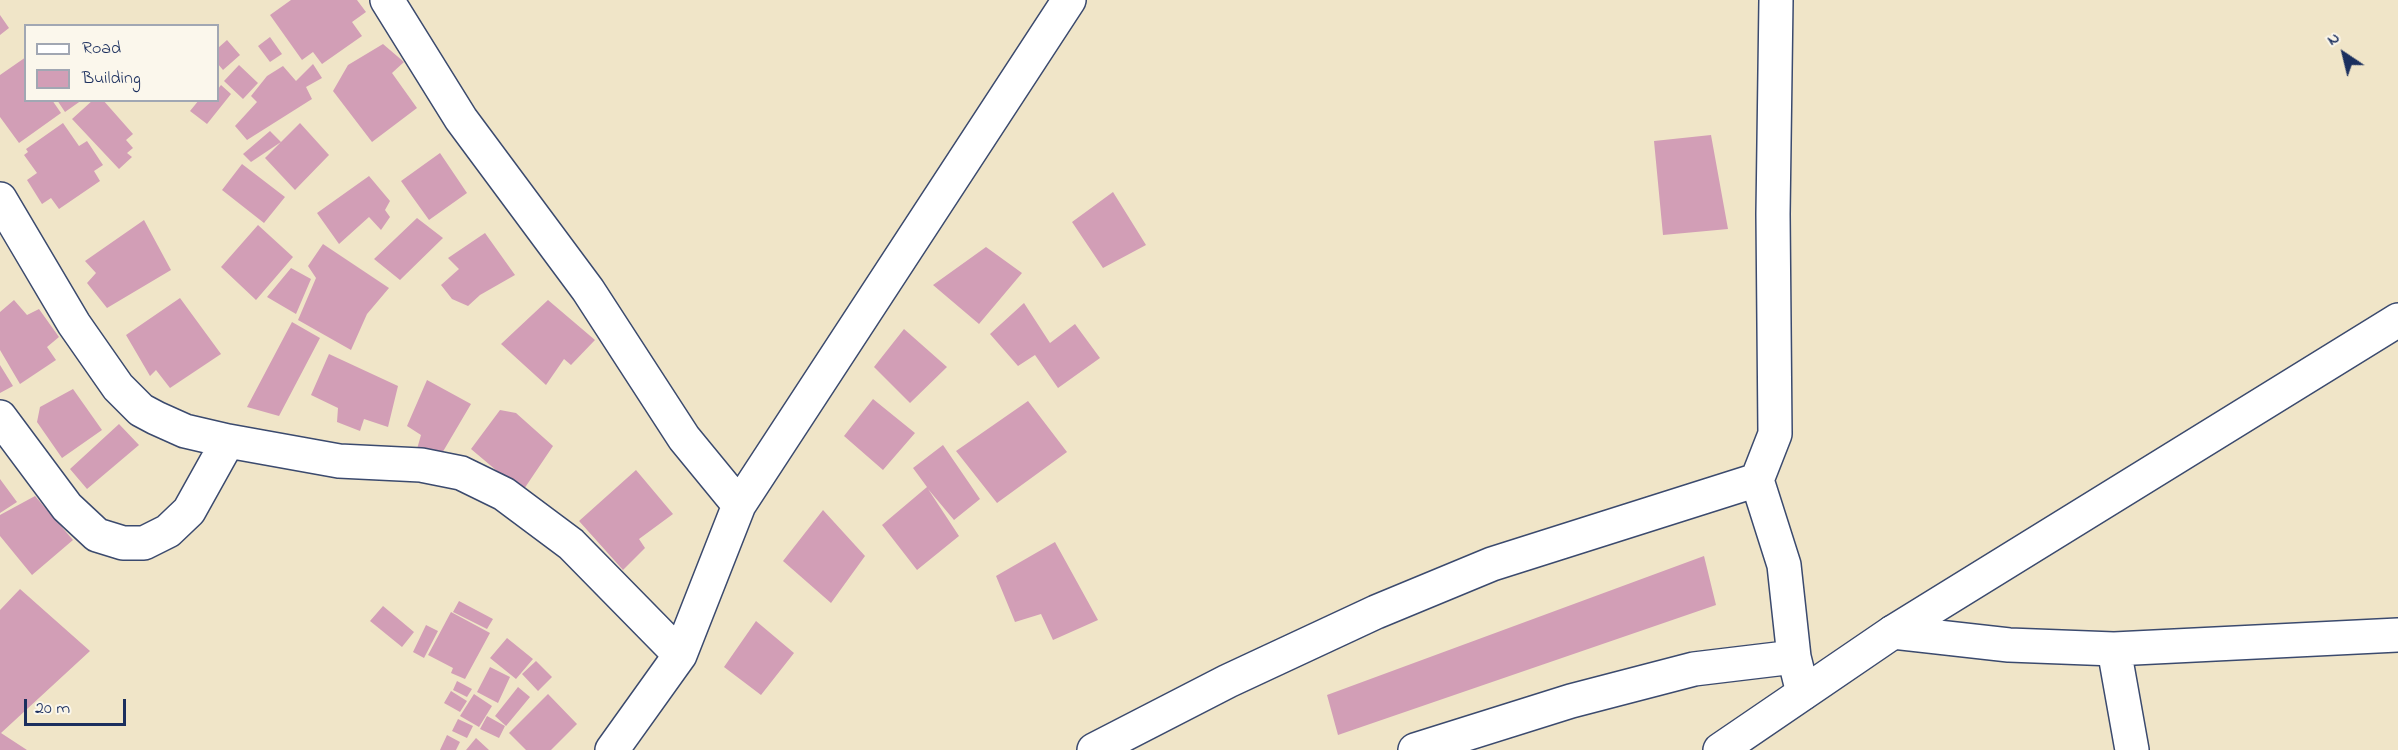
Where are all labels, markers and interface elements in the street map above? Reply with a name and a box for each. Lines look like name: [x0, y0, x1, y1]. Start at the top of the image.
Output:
legend: [24, 24, 219, 102]
north arrow: [2314, 24, 2374, 84]
text: N: [2322, 26, 2345, 52]
text: Road: [82, 36, 121, 62]
text: Building: [82, 66, 141, 92]
scale bar: [27, 687, 129, 725]
text: 20 m: [35, 696, 70, 722]

